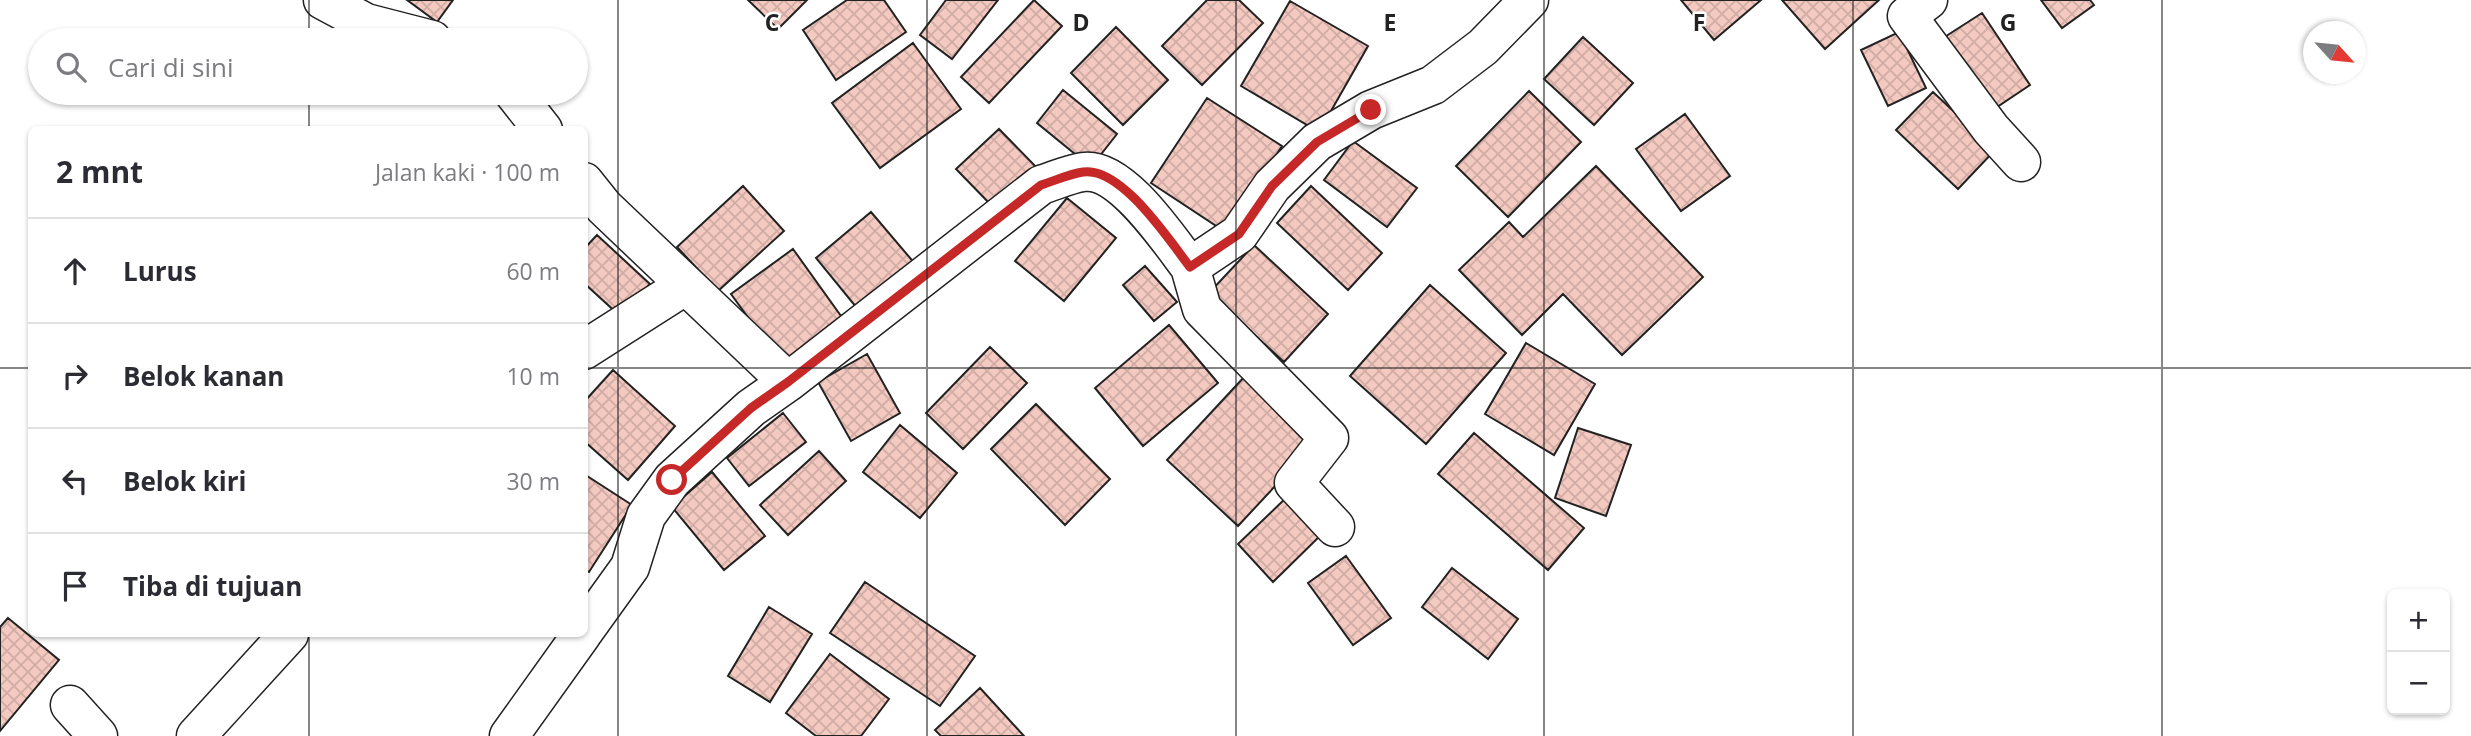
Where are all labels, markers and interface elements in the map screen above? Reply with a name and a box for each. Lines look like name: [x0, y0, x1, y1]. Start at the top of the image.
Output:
text: C: [765, 6, 779, 38]
text: D: [1072, 6, 1090, 38]
text: E: [1384, 6, 1396, 38]
text: F: [1693, 6, 1705, 38]
text: G: [2000, 6, 2016, 38]
north arrow: [2303, 21, 2366, 84]
search box: [28, 28, 588, 105]
icon: search: [52, 48, 90, 86]
text: Cari di sini: [108, 49, 233, 85]
route end: [1355, 94, 1386, 125]
text: 2 mnt: [56, 151, 143, 192]
text: Jalan kaki · 100 m: [375, 156, 560, 188]
icon: ahead: [56, 252, 94, 290]
text: Lurus: [123, 253, 197, 289]
text: 60 m: [506, 255, 560, 287]
icon: right: [56, 357, 94, 395]
text: Belok kanan: [123, 358, 284, 394]
text: 10 m: [506, 360, 560, 392]
icon: left: [56, 462, 94, 500]
text: Belok kiri: [123, 463, 247, 499]
route start: [656, 464, 687, 495]
text: 30 m: [506, 465, 560, 497]
icon: arrive: [56, 567, 94, 605]
text: Tiba di tujuan: [123, 568, 302, 604]
map controls: [2387, 589, 2450, 715]
button: +: [2387, 589, 2450, 652]
button: −: [2387, 652, 2450, 715]

